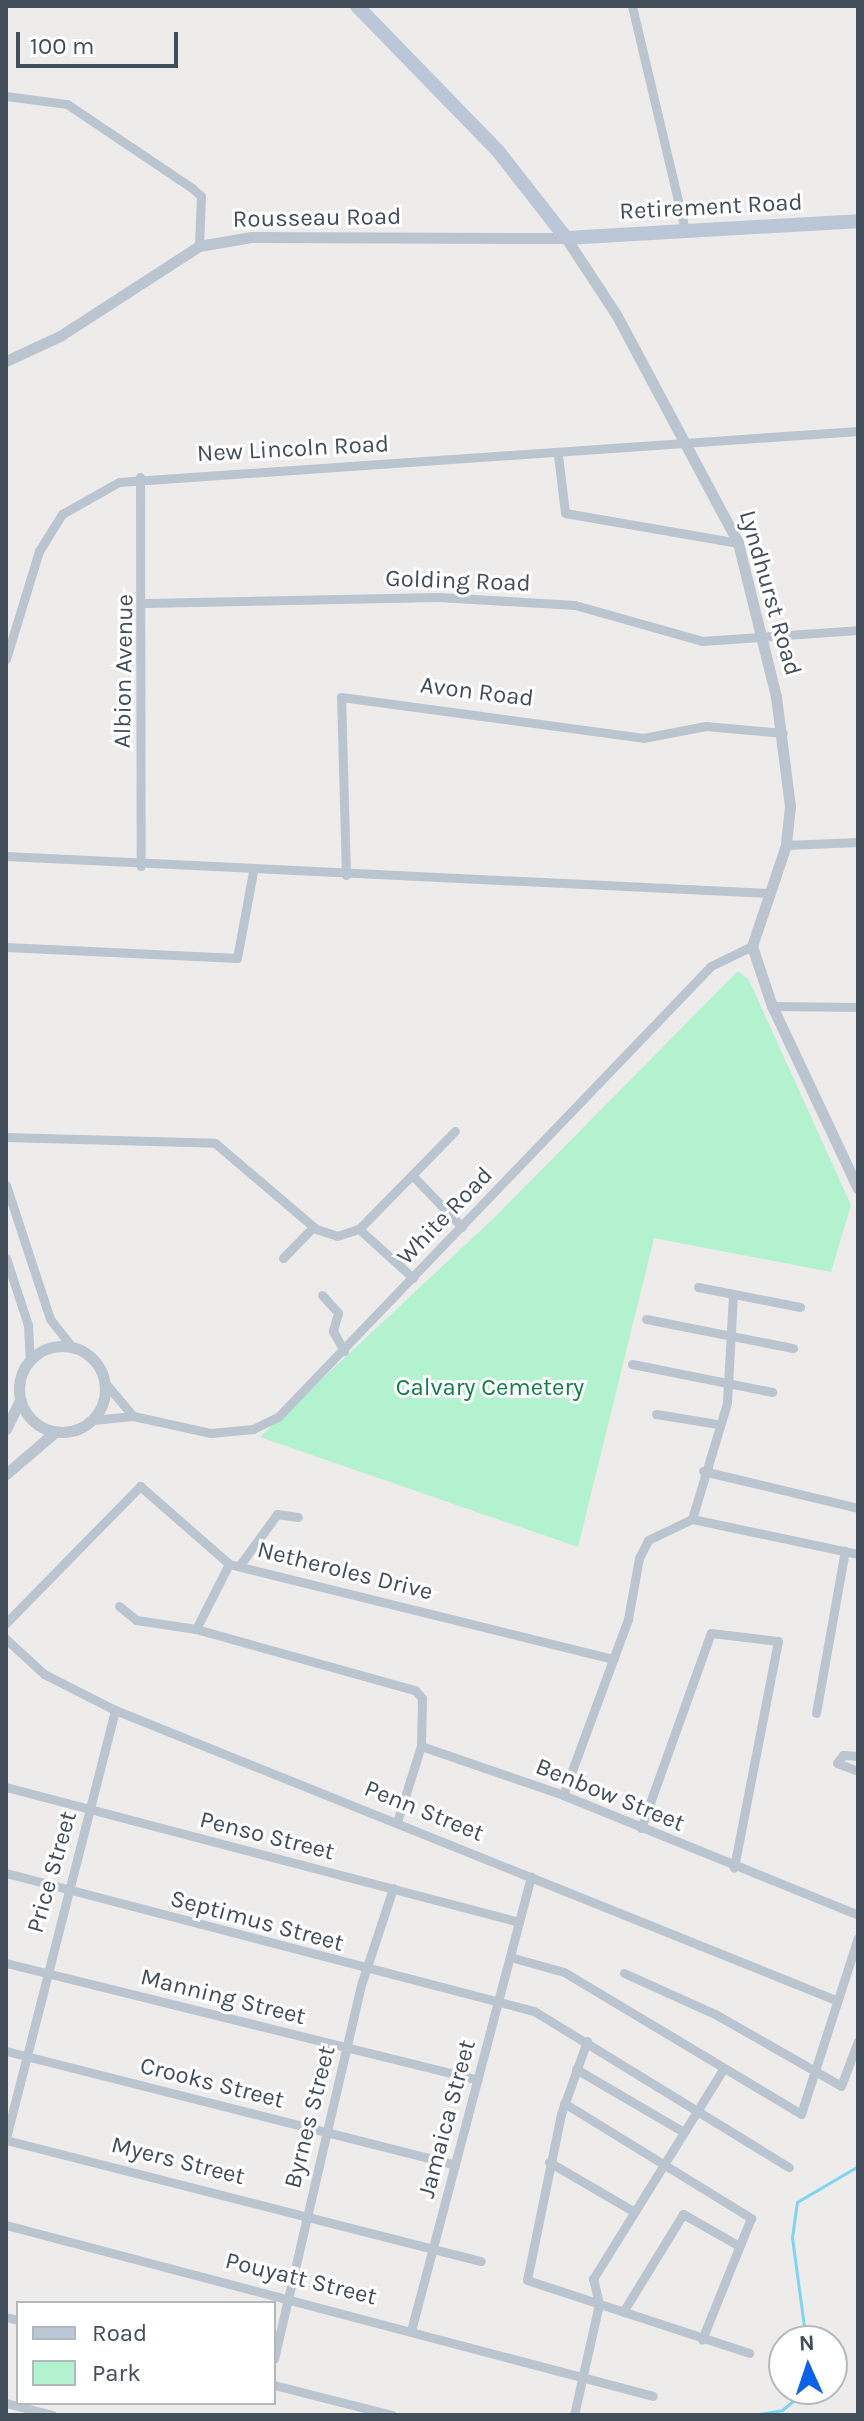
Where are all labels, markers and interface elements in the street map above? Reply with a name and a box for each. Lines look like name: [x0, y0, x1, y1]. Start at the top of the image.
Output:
scale bar: [20, 16, 182, 66]
text: 100 m: [30, 32, 95, 60]
street label: Retirement Road: [619, 188, 803, 226]
street label: Rousseau Road: [232, 202, 402, 234]
street label: New Lincoln Road: [196, 430, 390, 468]
street label: Lyndhurst Road: [733, 507, 807, 679]
street label: Golding Road: [385, 564, 531, 598]
street label: Albion Avenue: [108, 594, 140, 748]
street label: Avon Road: [419, 671, 535, 713]
street label: White Road: [391, 1161, 499, 1271]
park label: Calvary Cemetery: [396, 1374, 584, 1402]
street label: Netheroles Drive: [254, 1535, 436, 1607]
street label: Benbow Street: [531, 1752, 689, 1838]
street label: Penn Street: [360, 1774, 488, 1848]
street label: Penso Street: [197, 1805, 337, 1867]
street label: Price Street: [21, 1808, 83, 1936]
street label: Septimus Street: [167, 1884, 347, 1958]
street label: Manning Street: [137, 1963, 309, 2031]
street label: Jamaica Street: [412, 2037, 482, 2201]
street label: Byrnes Street: [278, 2043, 342, 2191]
street label: Crooks Street: [137, 2051, 287, 2115]
street label: Myers Street: [108, 2130, 248, 2192]
street label: Pouyatt Street: [222, 2246, 380, 2312]
legend: [16, 2301, 276, 2405]
text: Road: [92, 2319, 147, 2347]
north arrow: [768, 2325, 848, 2405]
text: N: [798, 2330, 815, 2356]
text: Park: [92, 2359, 141, 2387]

